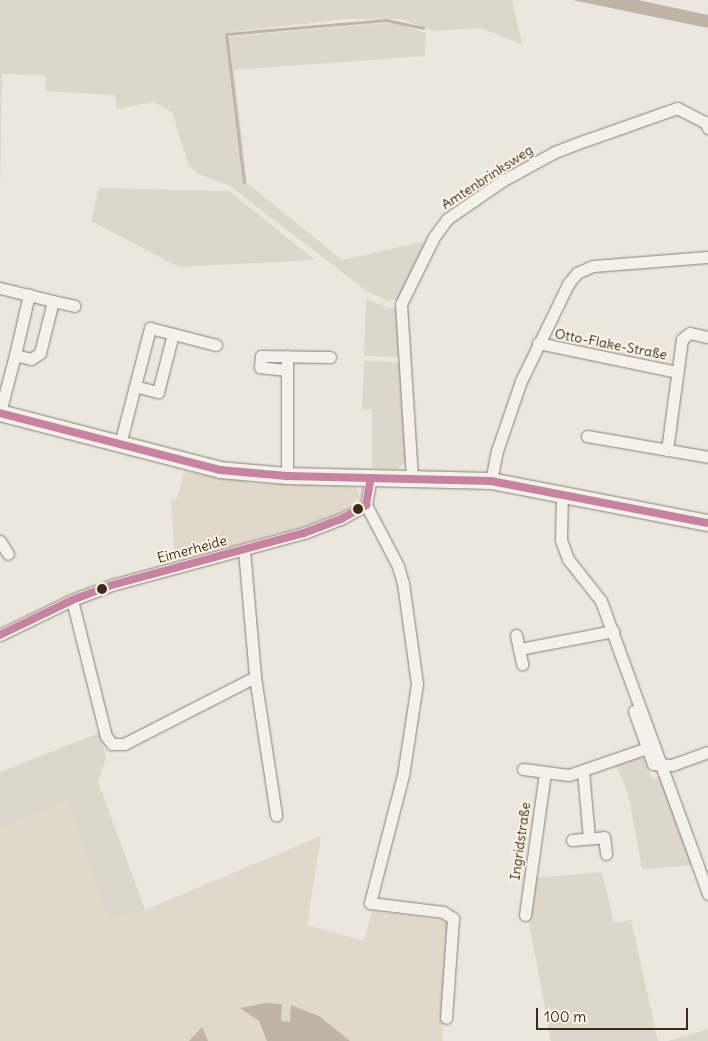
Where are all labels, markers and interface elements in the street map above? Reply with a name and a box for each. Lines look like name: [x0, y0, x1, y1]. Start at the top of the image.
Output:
street label: Amtenbrinksweg: [438, 141, 536, 213]
street label: Otto-Flake-Straße: [553, 325, 669, 363]
unlabelled marker: [353, 504, 363, 514]
street label: Eimerheide: [155, 532, 229, 566]
unlabelled marker: [97, 584, 107, 594]
street label: Ingridstraße: [506, 801, 534, 881]
scale bar: [538, 998, 690, 1030]
text: 100 m: [544, 1007, 586, 1026]

